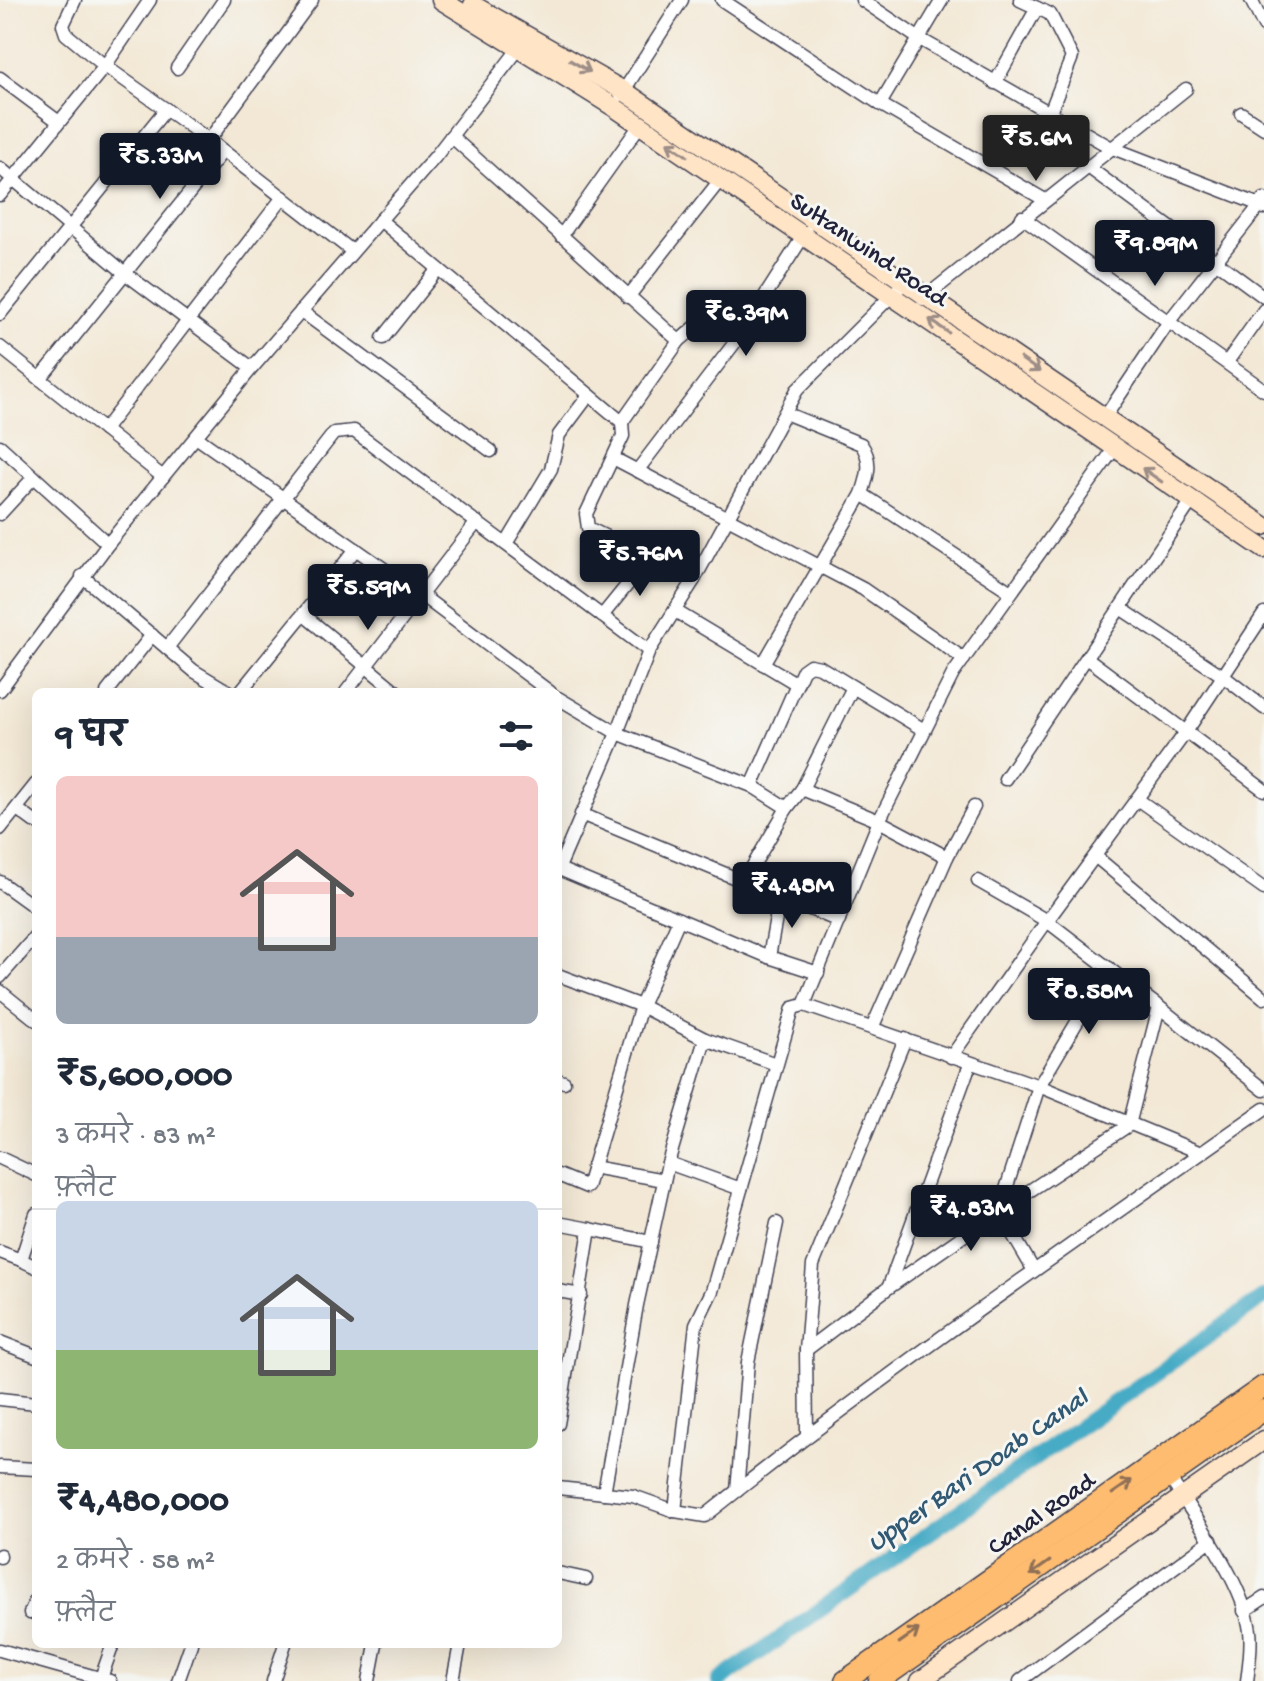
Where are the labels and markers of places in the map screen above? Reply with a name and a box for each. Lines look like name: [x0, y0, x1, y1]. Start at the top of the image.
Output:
pin: ₹5.6M: [980, 115, 1092, 183]
pin: ₹5.33M: [95, 133, 225, 201]
pin: ₹9.89M: [1090, 220, 1220, 288]
pin: ₹6.39M: [681, 290, 811, 358]
pin: ₹5.76M: [575, 530, 705, 598]
pin: ₹5.59M: [303, 564, 433, 632]
pin: ₹4.48M: [727, 862, 857, 930]
pin: ₹8.58M: [1024, 968, 1154, 1036]
pin: ₹4.83M: [906, 1185, 1036, 1253]

